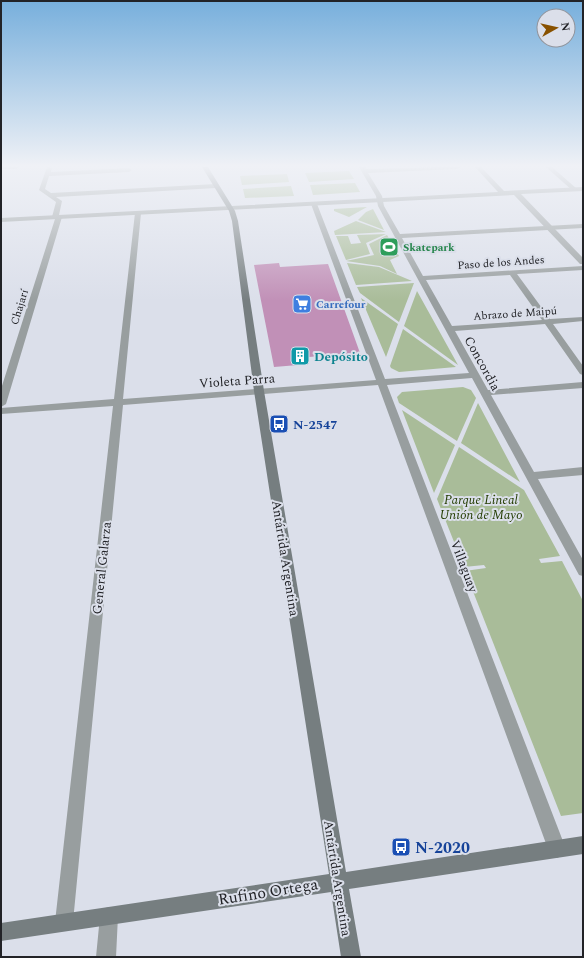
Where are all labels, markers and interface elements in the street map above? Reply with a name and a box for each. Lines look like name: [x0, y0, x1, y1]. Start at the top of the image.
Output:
north arrow: [536, 8, 576, 48]
text: N: [556, 21, 574, 32]
sports icon: Skatepark: [378, 236, 400, 258]
place label: Skatepark: [403, 239, 455, 256]
street label: Paso de los Andes: [457, 251, 545, 274]
street label: Chajarí: [6, 287, 33, 327]
supermarket icon: Carrefour: [291, 293, 313, 315]
place label: Carrefour: [316, 296, 366, 313]
street label: Abrazo de Maipú: [473, 302, 557, 325]
street label: Concordia: [459, 332, 506, 395]
building icon: Depósito: [289, 345, 311, 367]
place label: Depósito: [314, 347, 368, 367]
street label: Violeta Parra: [198, 368, 276, 394]
bus stop icon: N-2547: [268, 413, 290, 435]
place label: N-2547: [293, 415, 338, 435]
park label: Parque Lineal Unión de Mayo: [439, 490, 523, 525]
street label: Antártida Argentina: [266, 499, 304, 618]
street label: General Galarza: [87, 520, 117, 615]
street label: Villaguay: [445, 537, 483, 596]
street label: Antártida Argentina: [318, 819, 356, 938]
bus stop icon: N-2020: [390, 836, 412, 858]
place label: N-2020: [415, 836, 470, 860]
street label: Rufino Ortega: [216, 872, 320, 912]

